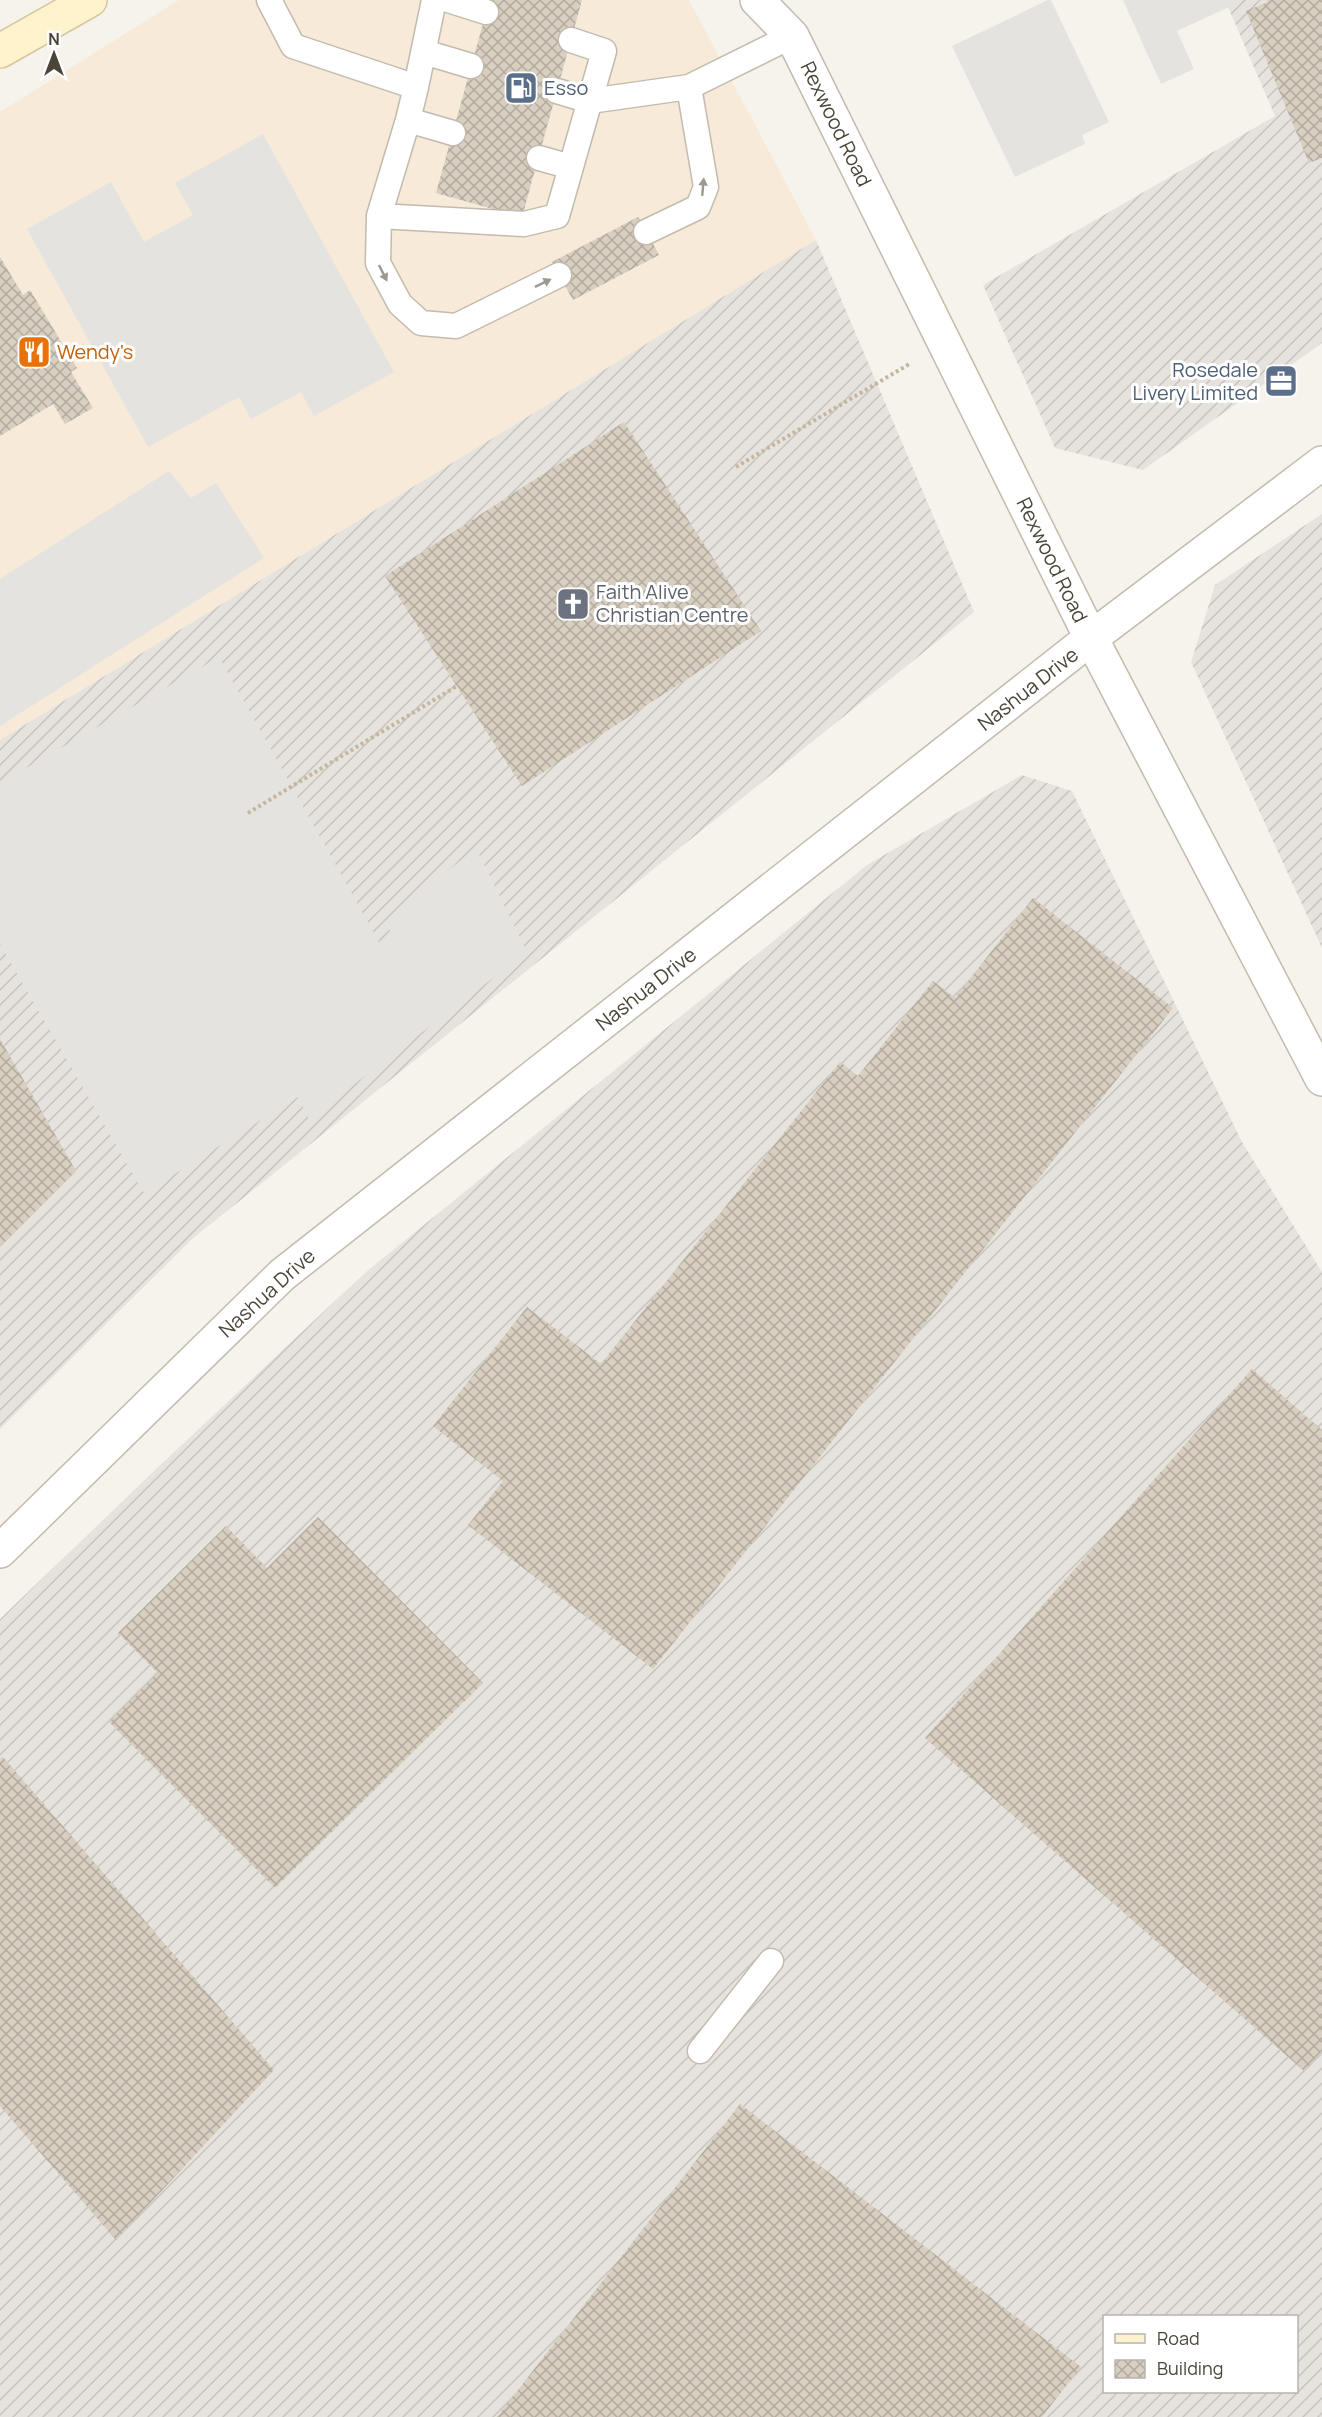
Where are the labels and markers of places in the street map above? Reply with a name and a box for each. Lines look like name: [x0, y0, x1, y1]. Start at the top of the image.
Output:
fuel station icon: Esso: [503, 70, 539, 106]
place label: Esso: [544, 74, 588, 101]
restaurant icon: Wendy's: [16, 334, 52, 370]
place label: Wendy's: [57, 338, 133, 365]
place label: Rosedale Livery Limited: [1132, 356, 1258, 406]
office icon: Rosedale Livery Limited: [1263, 363, 1299, 399]
place label: Faith Alive Christian Centre: [596, 578, 749, 628]
church icon: Faith Alive Christian Centre: [555, 586, 591, 622]

